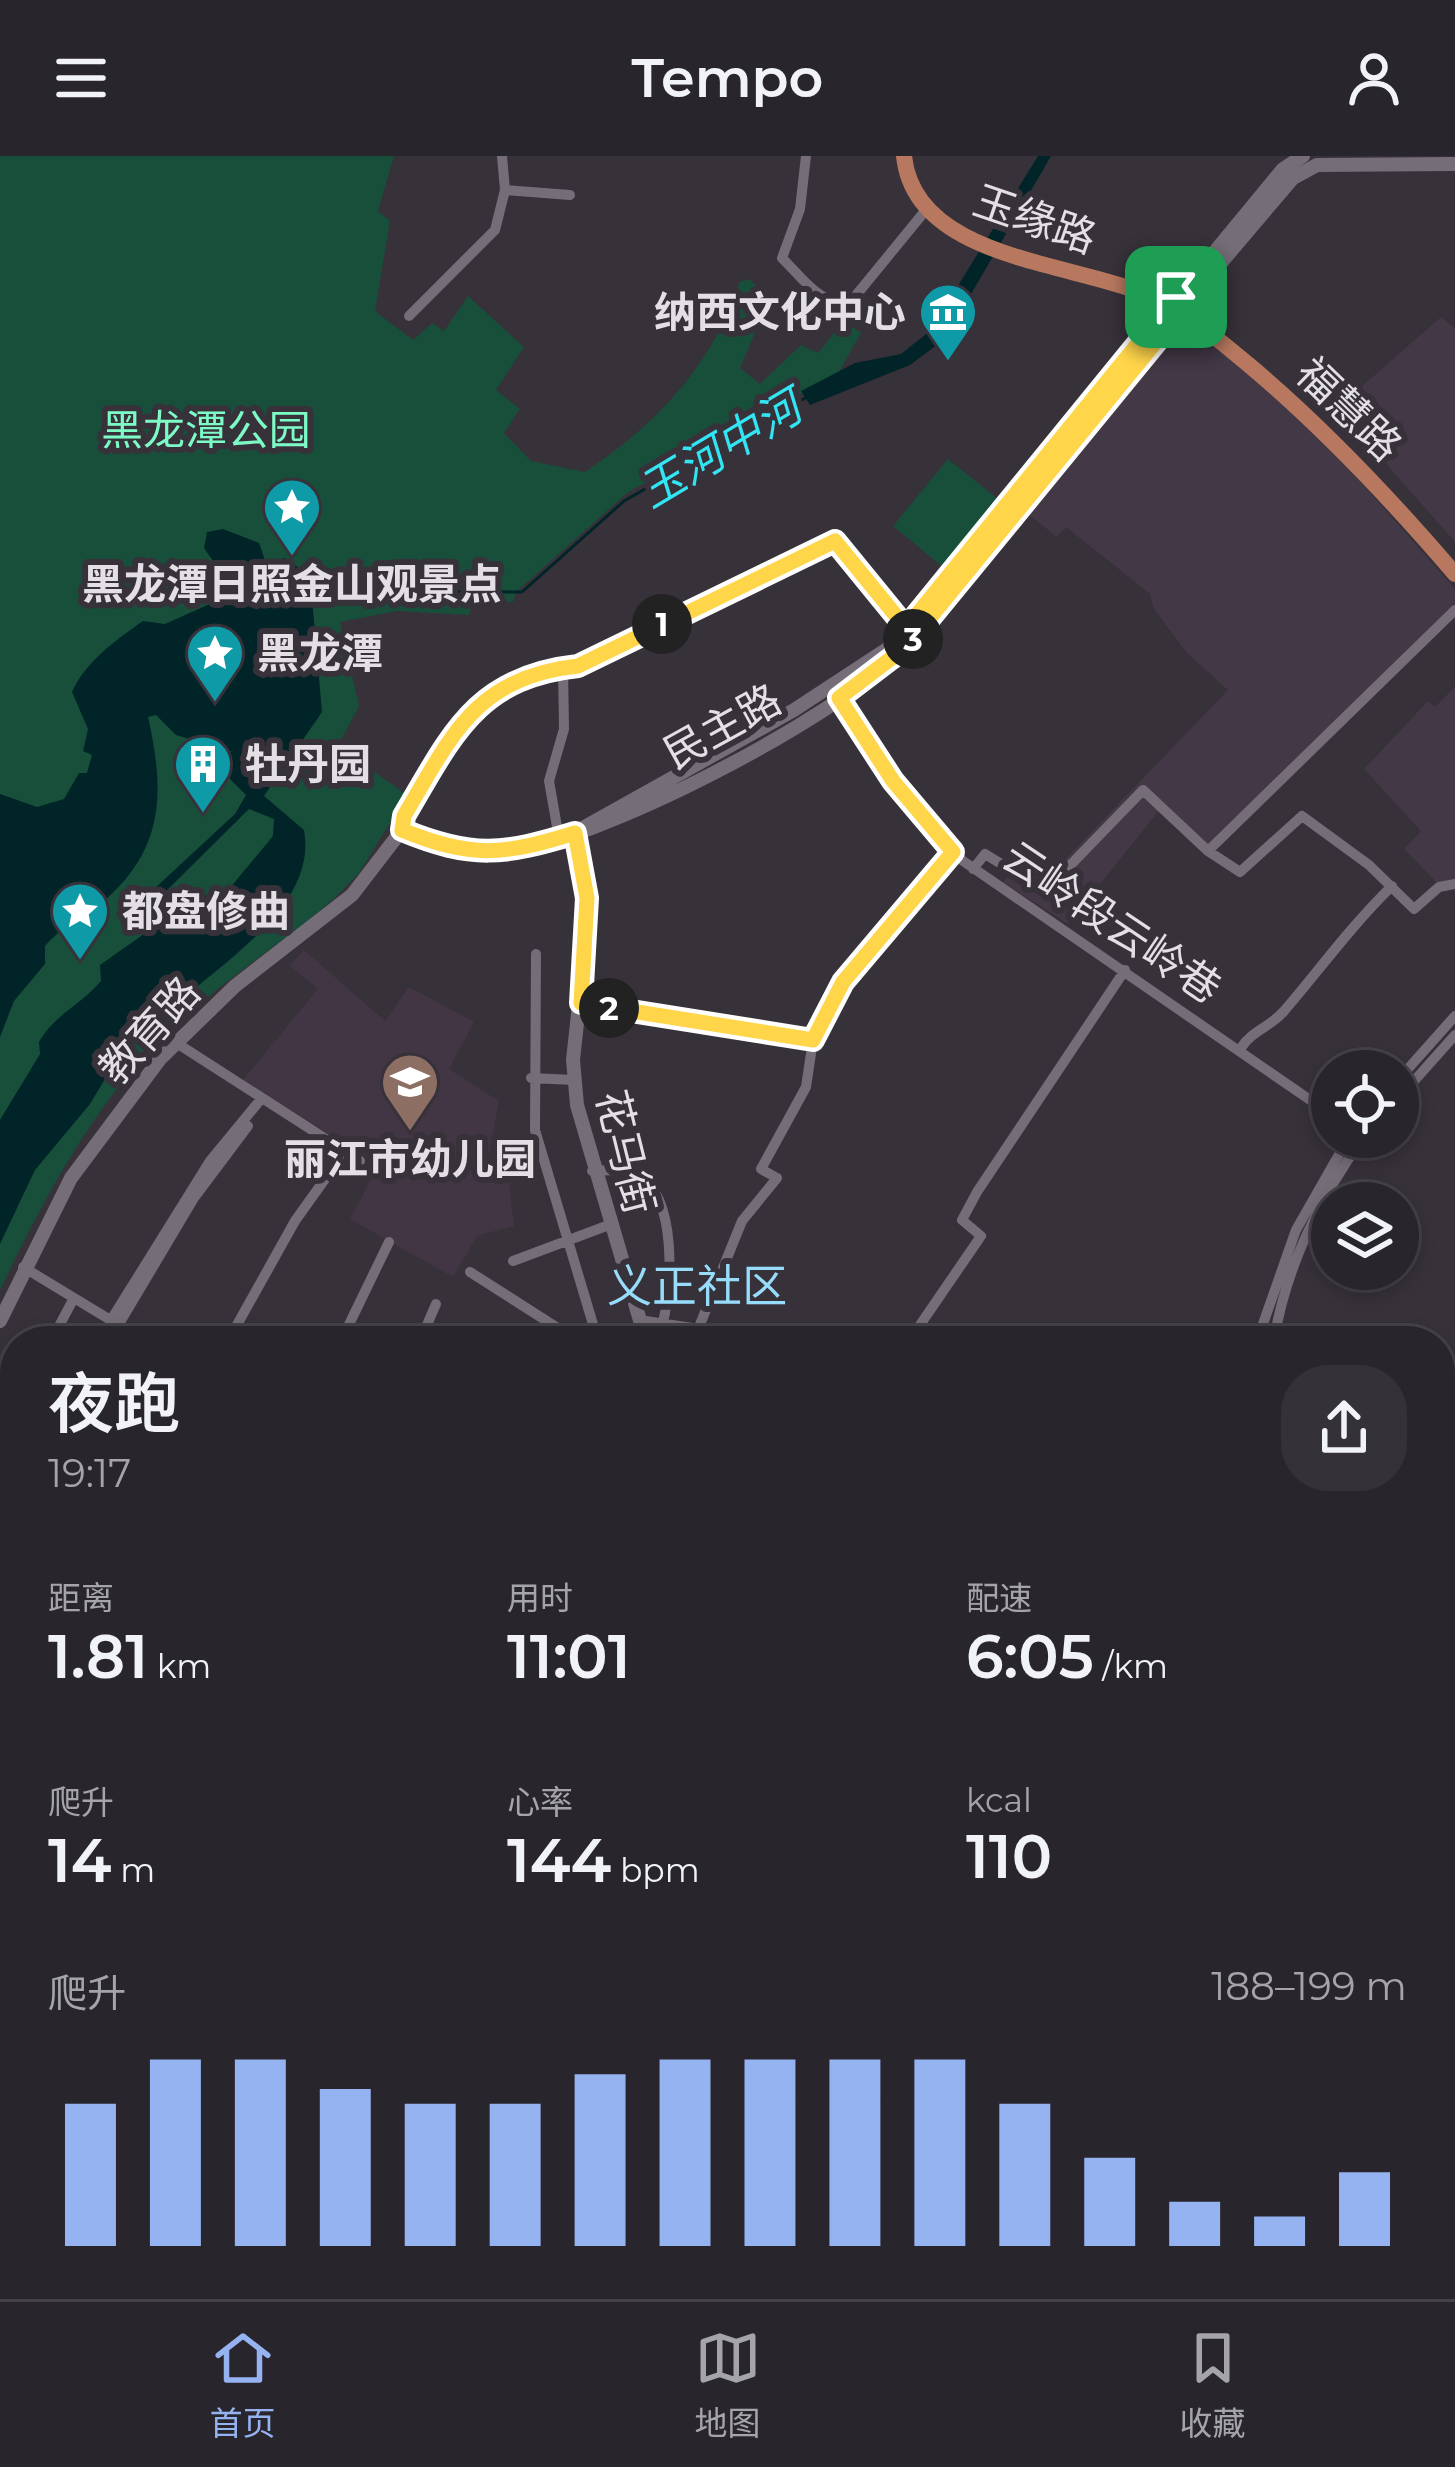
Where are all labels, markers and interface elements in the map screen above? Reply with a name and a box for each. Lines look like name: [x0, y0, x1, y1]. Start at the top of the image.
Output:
icon: menu: [48, 45, 114, 111]
text: Tempo: [632, 45, 823, 111]
icon: person: [1341, 45, 1407, 111]
street label: 玉缘路: [967, 174, 1103, 264]
pin: [1125, 246, 1227, 348]
icon: arrive: [1143, 264, 1209, 330]
museum icon: 纳西文化中心: [917, 281, 979, 363]
place label: 纳西文化中心: [654, 286, 906, 338]
street label: 福慧路: [1286, 347, 1412, 471]
water label: 玉河中河: [628, 375, 818, 519]
park label: 黑龙潭公园: [101, 404, 311, 456]
place icon: 黑龙潭日照金山观景点: [261, 476, 323, 558]
place label: 黑龙潭日照金山观景点: [82, 558, 502, 610]
pin: 1: [632, 594, 692, 654]
text: 1: [656, 604, 668, 644]
pin: 3: [883, 609, 943, 669]
text: 3: [903, 619, 923, 659]
place icon: 黑龙潭: [184, 622, 246, 704]
place label: 黑龙潭: [257, 627, 383, 679]
street label: 民主路: [654, 673, 790, 779]
building icon: 牡丹园: [172, 733, 234, 815]
place label: 牡丹园: [245, 738, 371, 790]
street label: 云岭段云岭巷: [993, 830, 1231, 1014]
place icon: 都盘修曲: [49, 880, 111, 962]
place label: 都盘修曲: [122, 885, 290, 937]
street label: 教育路: [88, 966, 210, 1094]
pin: 2: [579, 978, 639, 1038]
text: 2: [599, 988, 619, 1028]
map controls: [1311, 1050, 1419, 1290]
button: locate: [1311, 1050, 1419, 1158]
school or university icon: 丽江市幼儿园: [379, 1051, 441, 1133]
street label: 花马街: [586, 1085, 666, 1219]
place label: 丽江市幼儿园: [284, 1133, 536, 1185]
button: layers: [1311, 1182, 1419, 1290]
district label: 义正社区: [607, 1258, 787, 1313]
text: 夜跑: [48, 1363, 180, 1444]
button: share: [1281, 1365, 1407, 1491]
text: 19:17: [48, 1449, 131, 1497]
text: 距离: [48, 1578, 114, 1618]
text: 用时: [507, 1578, 573, 1618]
text: 配速: [966, 1578, 1032, 1618]
text: 1.81: [48, 1620, 148, 1693]
text: 11:01: [507, 1620, 631, 1693]
text: 6:05: [966, 1620, 1094, 1693]
text: km: [148, 1646, 211, 1686]
text: /km: [1094, 1646, 1168, 1686]
text: kcal: [966, 1780, 1032, 1820]
text: 爬升: [48, 1782, 114, 1822]
text: 心率: [507, 1782, 573, 1822]
text: 110: [966, 1820, 1052, 1893]
text: 14: [48, 1824, 112, 1897]
text: 144: [507, 1824, 611, 1897]
text: m: [112, 1850, 155, 1890]
text: bpm: [611, 1850, 700, 1890]
text: 188–199 m: [1211, 1962, 1407, 2010]
text: 爬升: [48, 1969, 126, 2017]
tab: 首页: [210, 2325, 276, 2445]
tab: 地图: [695, 2325, 761, 2445]
tab: 收藏: [1180, 2325, 1246, 2445]

